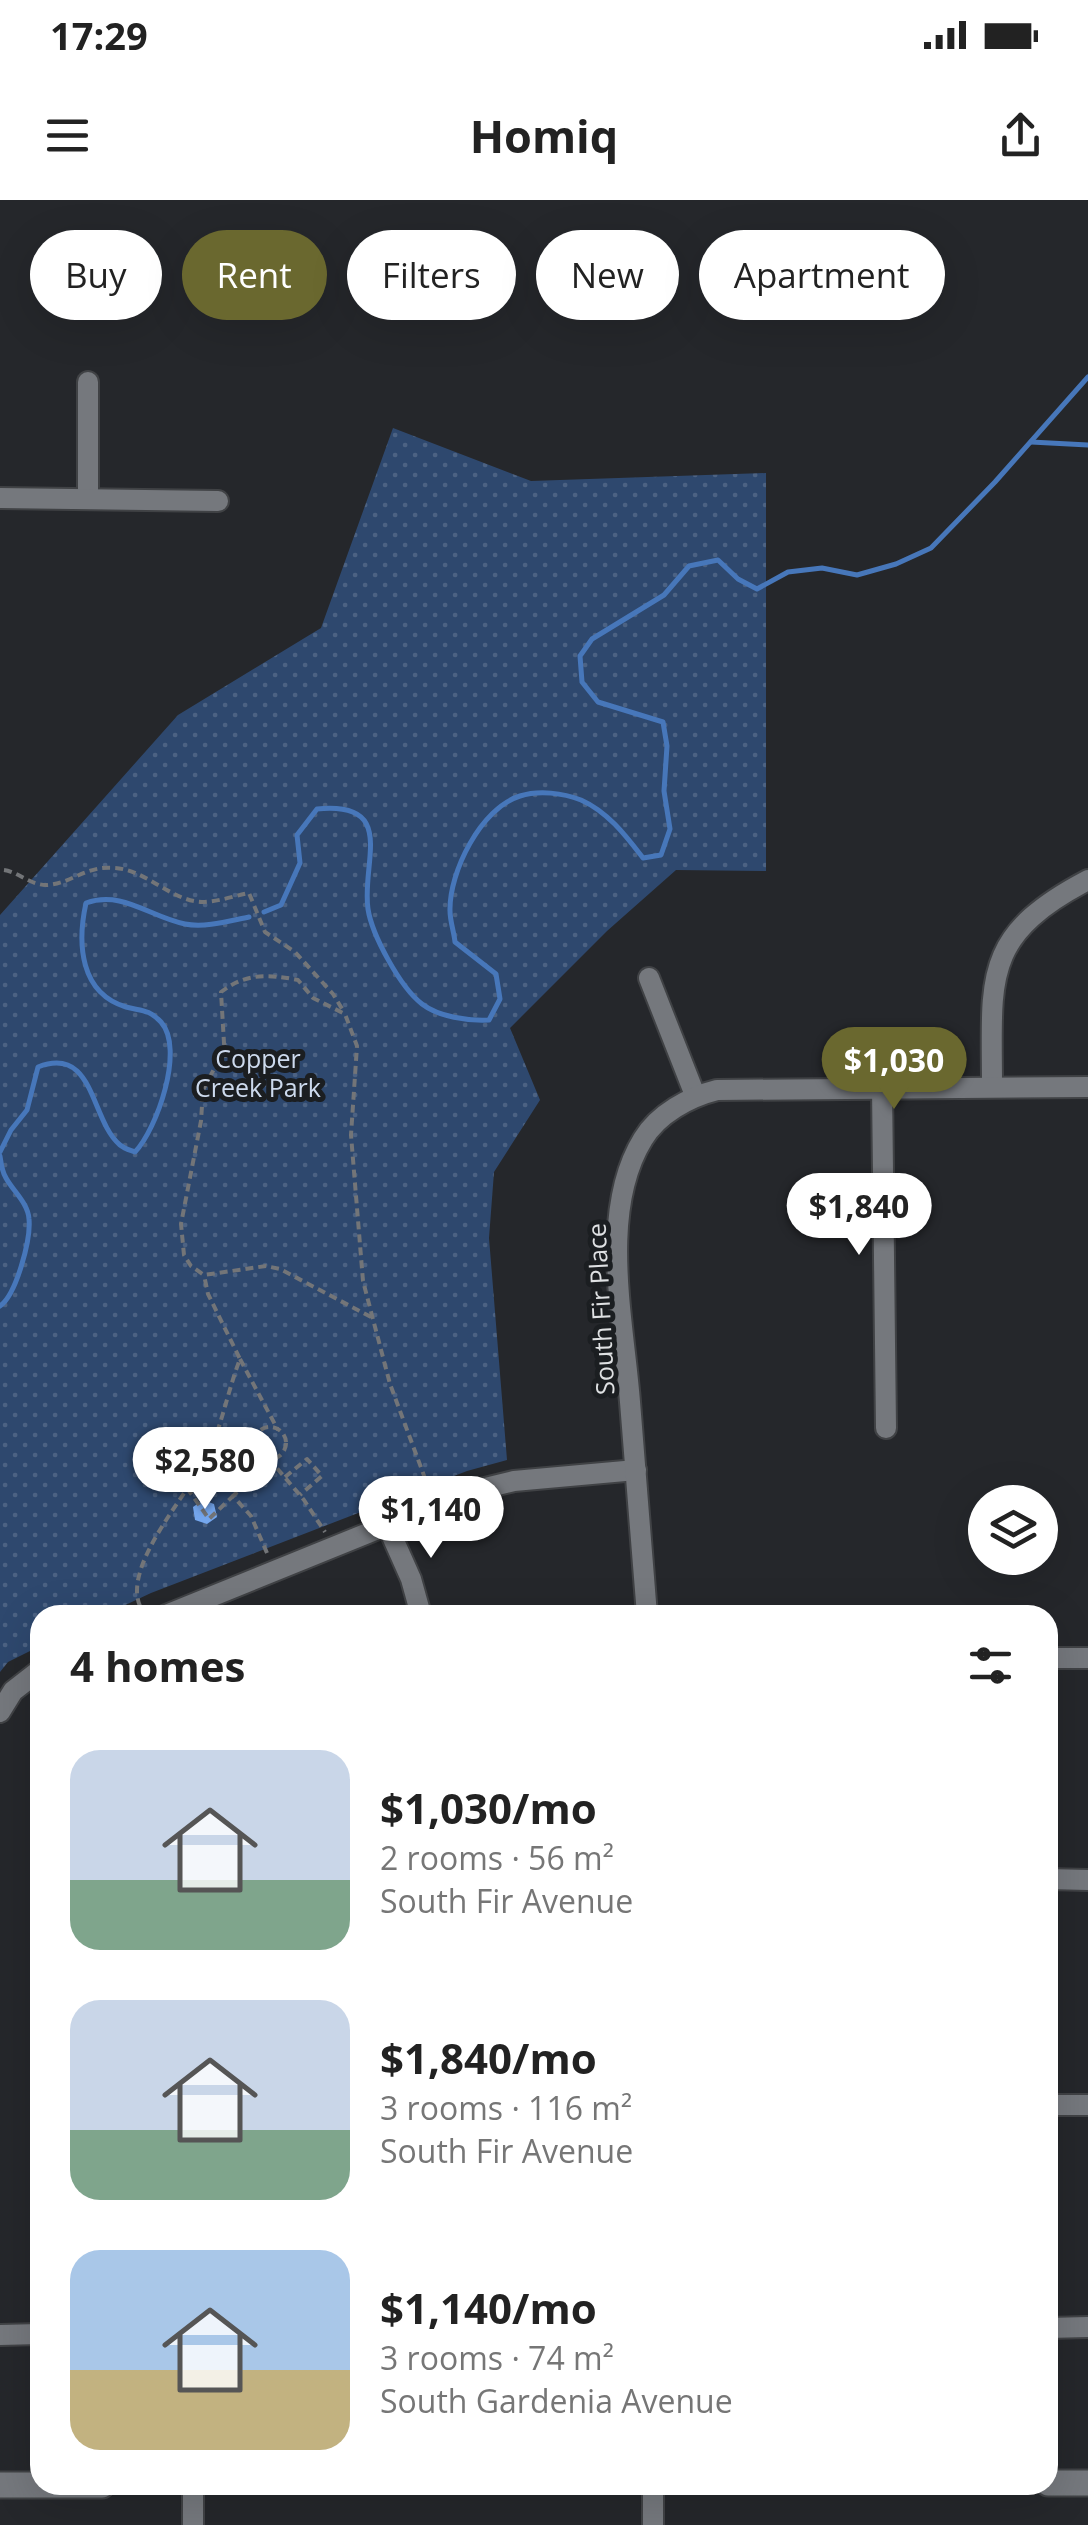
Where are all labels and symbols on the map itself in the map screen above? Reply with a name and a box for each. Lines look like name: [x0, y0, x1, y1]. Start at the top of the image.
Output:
pin: $1,030: [813, 1027, 975, 1112]
park label: Copper Creek Park: [195, 1041, 321, 1104]
pin: $1,840: [778, 1173, 940, 1258]
street label: South Fir Place: [579, 1222, 621, 1396]
pin: $2,580: [124, 1427, 286, 1512]
pin: $1,140: [350, 1476, 512, 1561]

